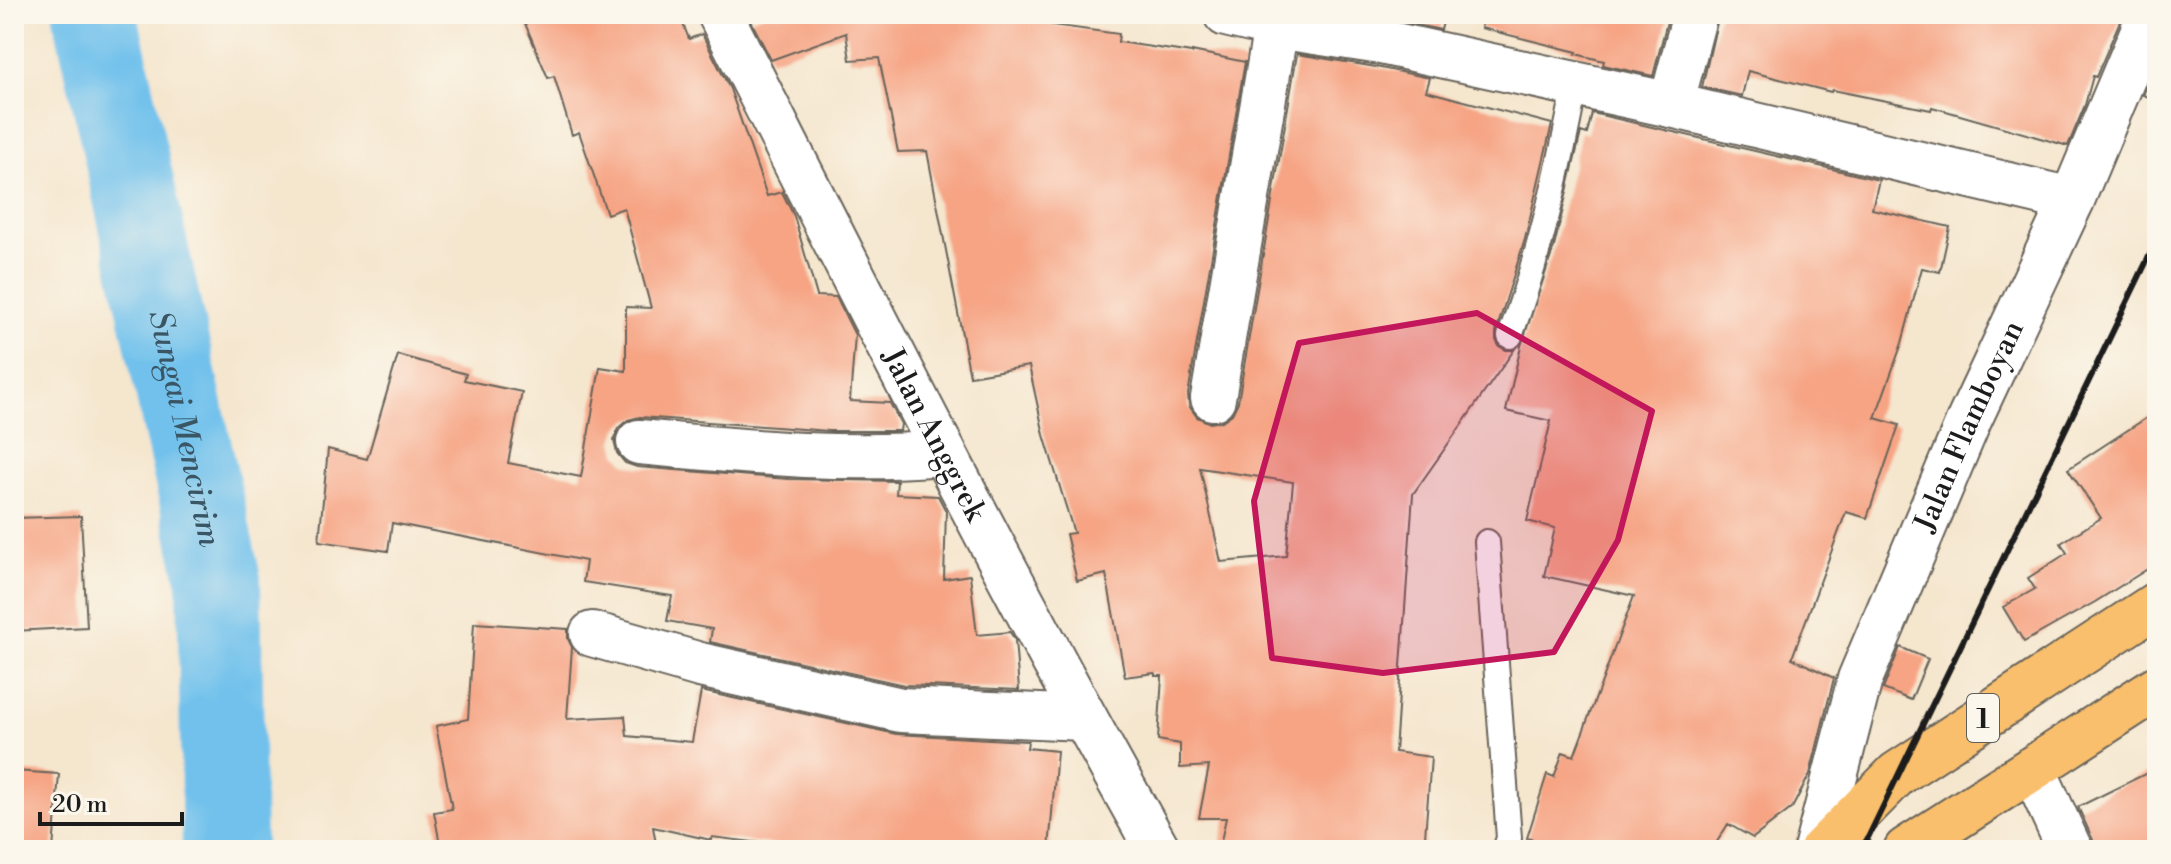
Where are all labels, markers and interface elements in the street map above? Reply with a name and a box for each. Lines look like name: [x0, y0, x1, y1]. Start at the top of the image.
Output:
water label: Sungai Mencirim: [139, 307, 230, 551]
street label: Jalan Flamboyan: [1906, 314, 2033, 539]
street label: Jalan Anggrek: [873, 341, 995, 529]
road number: 1: [1967, 694, 1999, 742]
scale bar: [40, 776, 182, 826]
text: 20 m: [52, 790, 108, 820]

